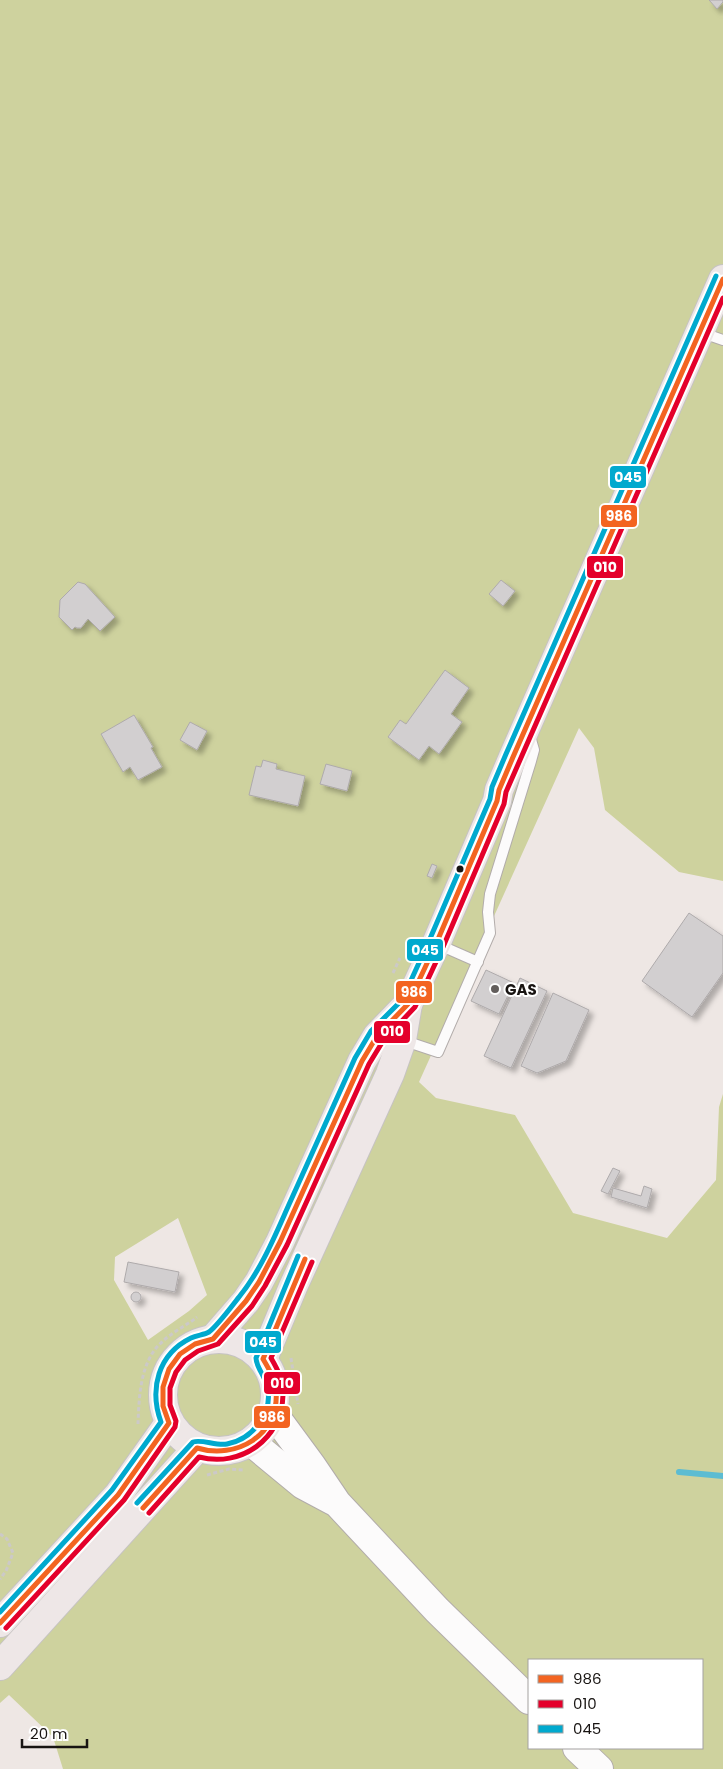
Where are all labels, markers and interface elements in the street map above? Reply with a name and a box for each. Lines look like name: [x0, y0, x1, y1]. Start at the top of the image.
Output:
line badge: 045: [609, 465, 647, 489]
text: 045: [614, 467, 642, 487]
line badge: 986: [600, 504, 638, 528]
text: 986: [606, 506, 632, 526]
line badge: 010: [586, 555, 624, 579]
text: 010: [593, 557, 617, 577]
unlabelled marker: [455, 864, 465, 874]
line badge: 045: [406, 938, 444, 962]
text: 045: [411, 940, 439, 960]
place label: GAS: [505, 979, 537, 1000]
line badge: 986: [395, 980, 433, 1004]
text: 986: [401, 982, 427, 1002]
marker: GAS: [489, 983, 501, 995]
line badge: 010: [373, 1020, 411, 1044]
text: 010: [380, 1021, 404, 1041]
line badge: 045: [244, 1330, 282, 1354]
text: 045: [249, 1332, 277, 1352]
line badge: 010: [263, 1371, 301, 1395]
text: 010: [270, 1373, 294, 1393]
line badge: 986: [253, 1405, 291, 1429]
text: 986: [259, 1407, 285, 1427]
legend: [528, 1659, 703, 1749]
text: 986: [573, 1668, 601, 1689]
text: 010: [573, 1693, 597, 1714]
scale bar: [22, 1716, 88, 1748]
text: 045: [573, 1718, 601, 1739]
text: 20 m: [30, 1723, 68, 1744]

